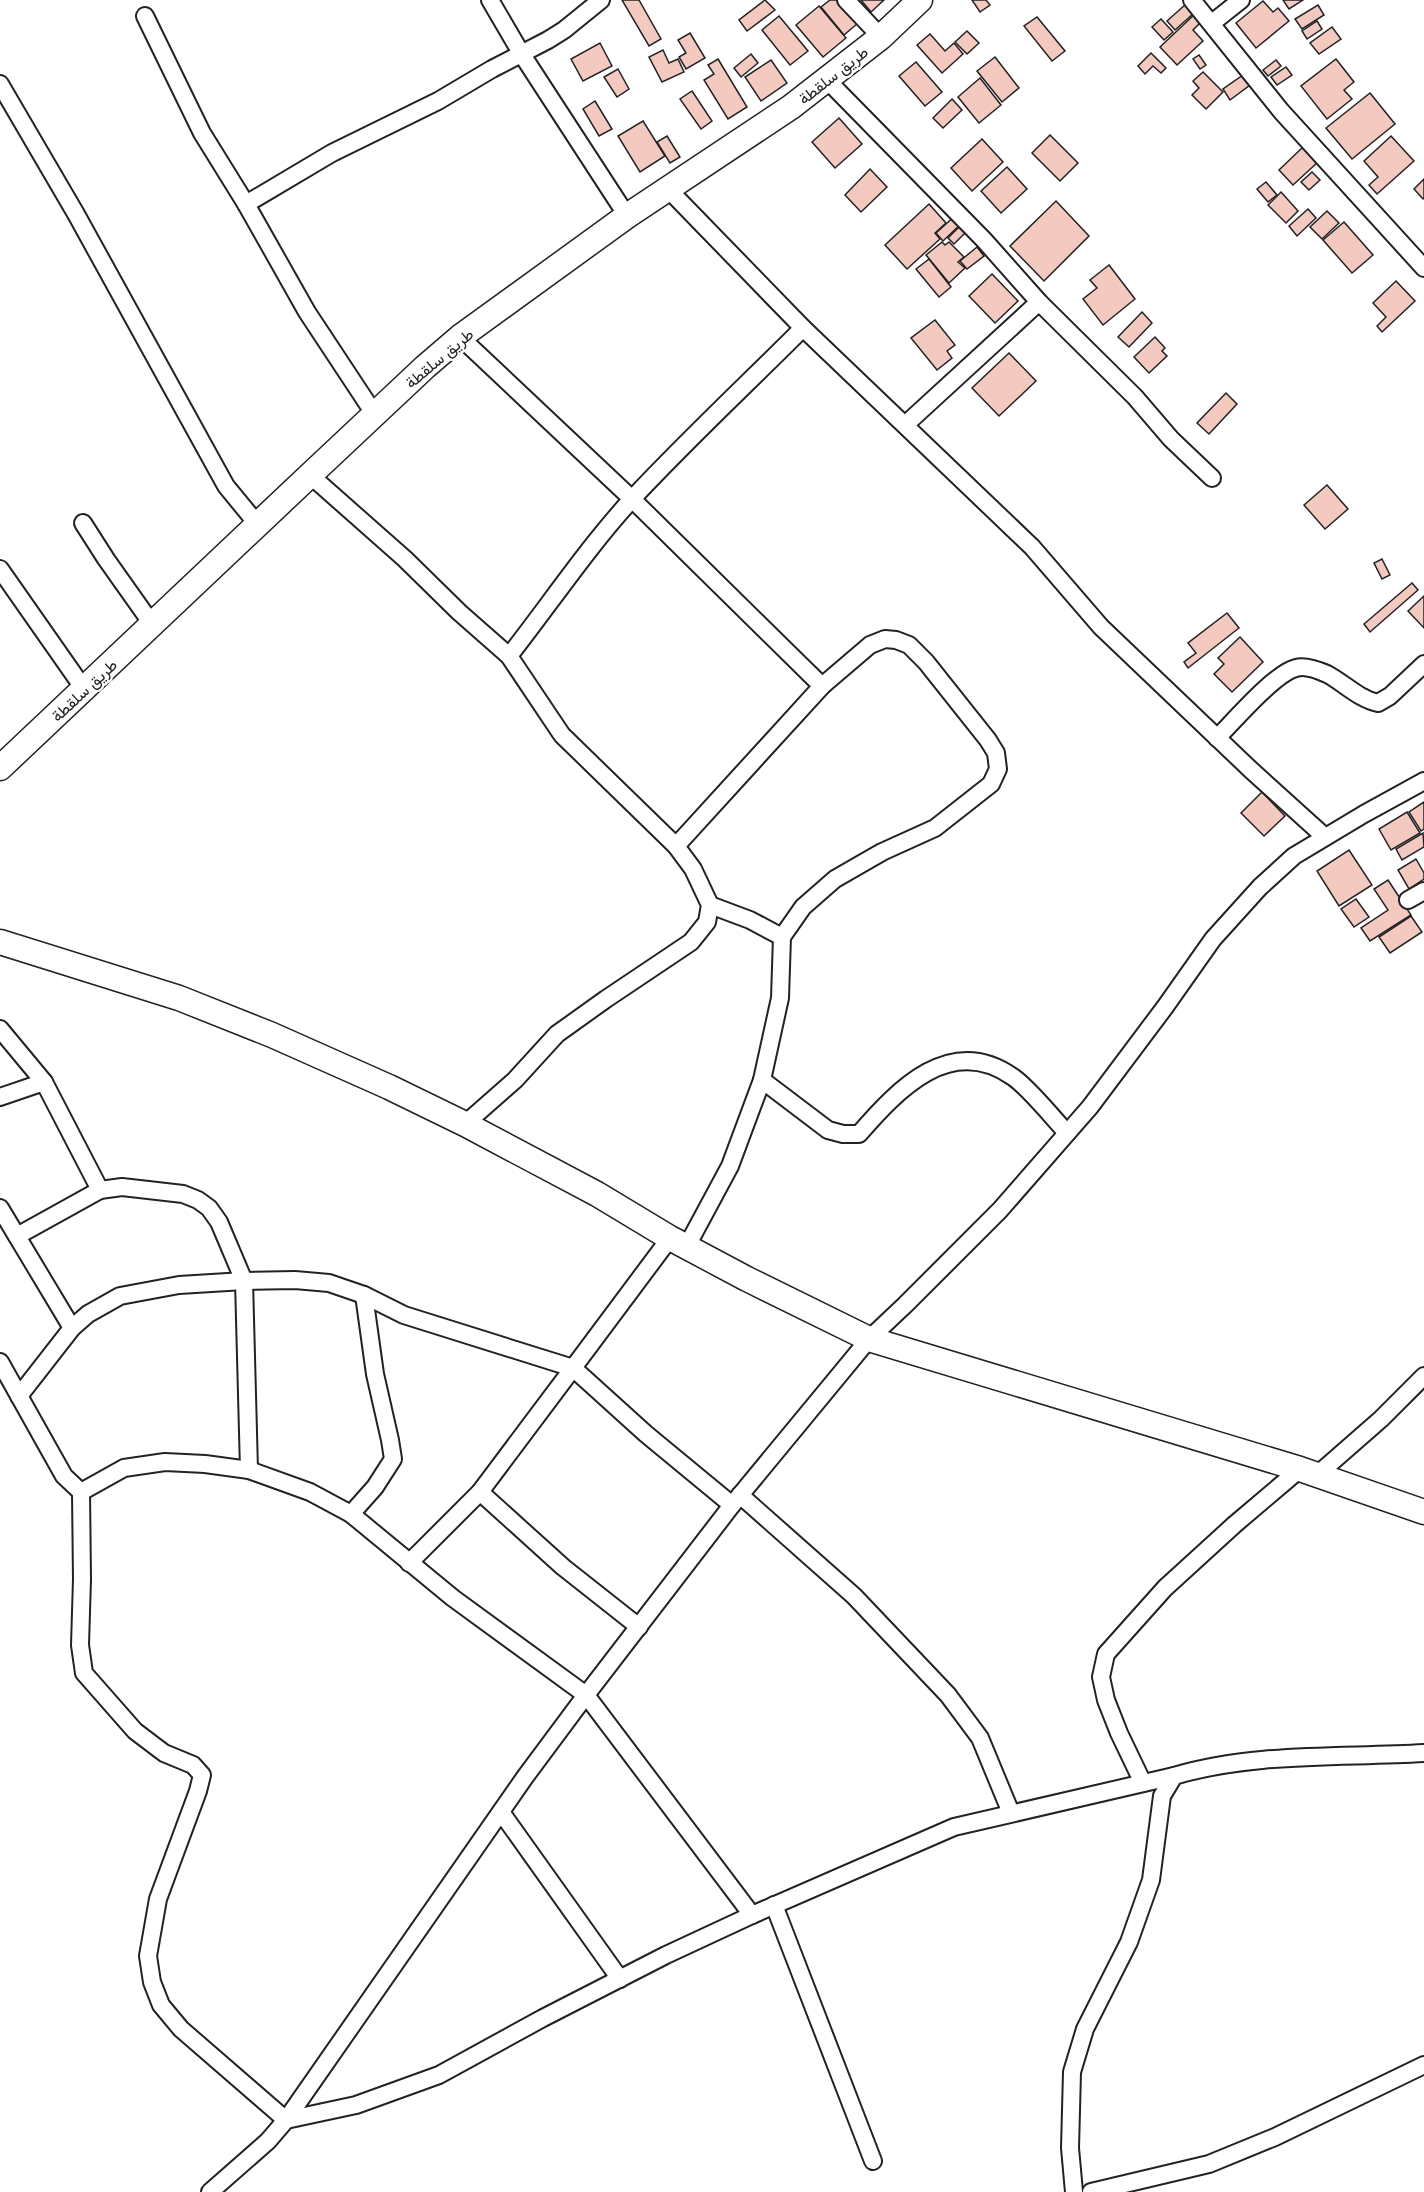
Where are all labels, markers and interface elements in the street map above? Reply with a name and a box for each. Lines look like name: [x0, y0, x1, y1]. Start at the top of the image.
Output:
street label: طريق سلقطة: [794, 42, 872, 109]
street label: طريق سلقطة: [401, 324, 478, 393]
street label: طريق سلقطة: [47, 654, 122, 726]

